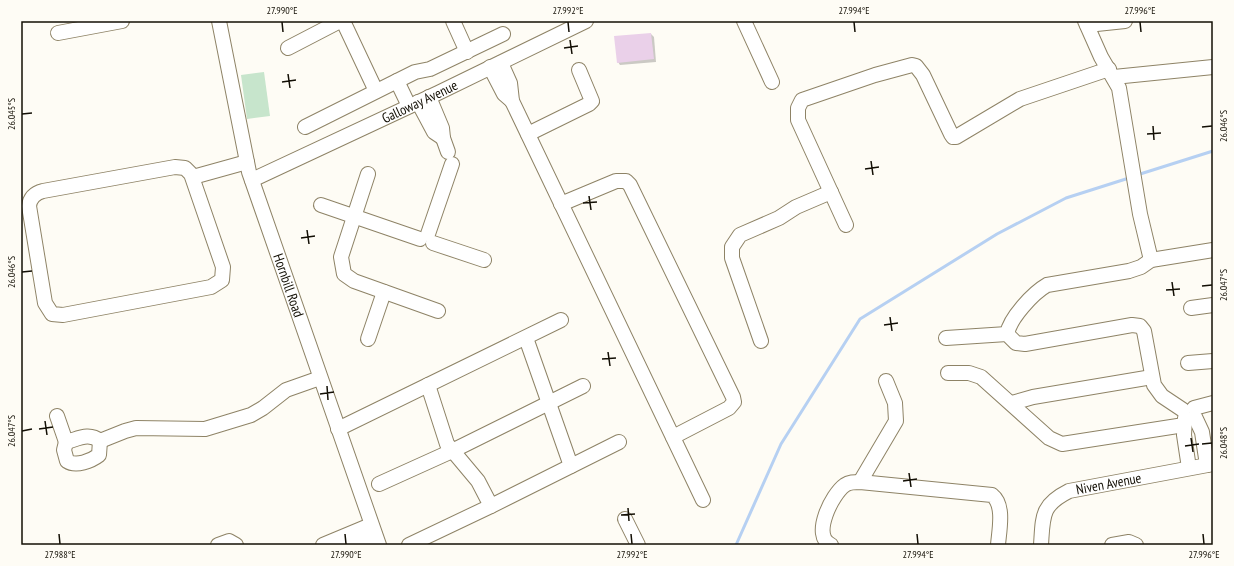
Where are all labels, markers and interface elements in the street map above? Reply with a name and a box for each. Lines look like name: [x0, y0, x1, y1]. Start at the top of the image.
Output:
text: 27.990°E: [266, 4, 298, 17]
text: 27.992°E: [552, 4, 584, 17]
text: 27.994°E: [838, 4, 870, 17]
text: 27.996°E: [1124, 4, 1156, 17]
street label: Galloway Avenue: [379, 76, 461, 127]
text: 26.045°S: [5, 98, 18, 130]
text: 26.046°S: [1217, 110, 1230, 142]
street label: Hornbill Road: [269, 251, 308, 320]
text: 26.046°S: [5, 256, 18, 288]
text: 26.047°S: [1217, 269, 1230, 301]
text: 26.047°S: [5, 415, 18, 447]
text: 26.048°S: [1217, 427, 1230, 459]
street label: Niven Avenue: [1075, 469, 1143, 499]
text: 27.988°E: [44, 548, 76, 561]
text: 27.990°E: [330, 548, 362, 561]
text: 27.992°E: [616, 548, 648, 561]
text: 27.994°E: [902, 548, 934, 561]
text: 27.996°E: [1188, 548, 1220, 561]

